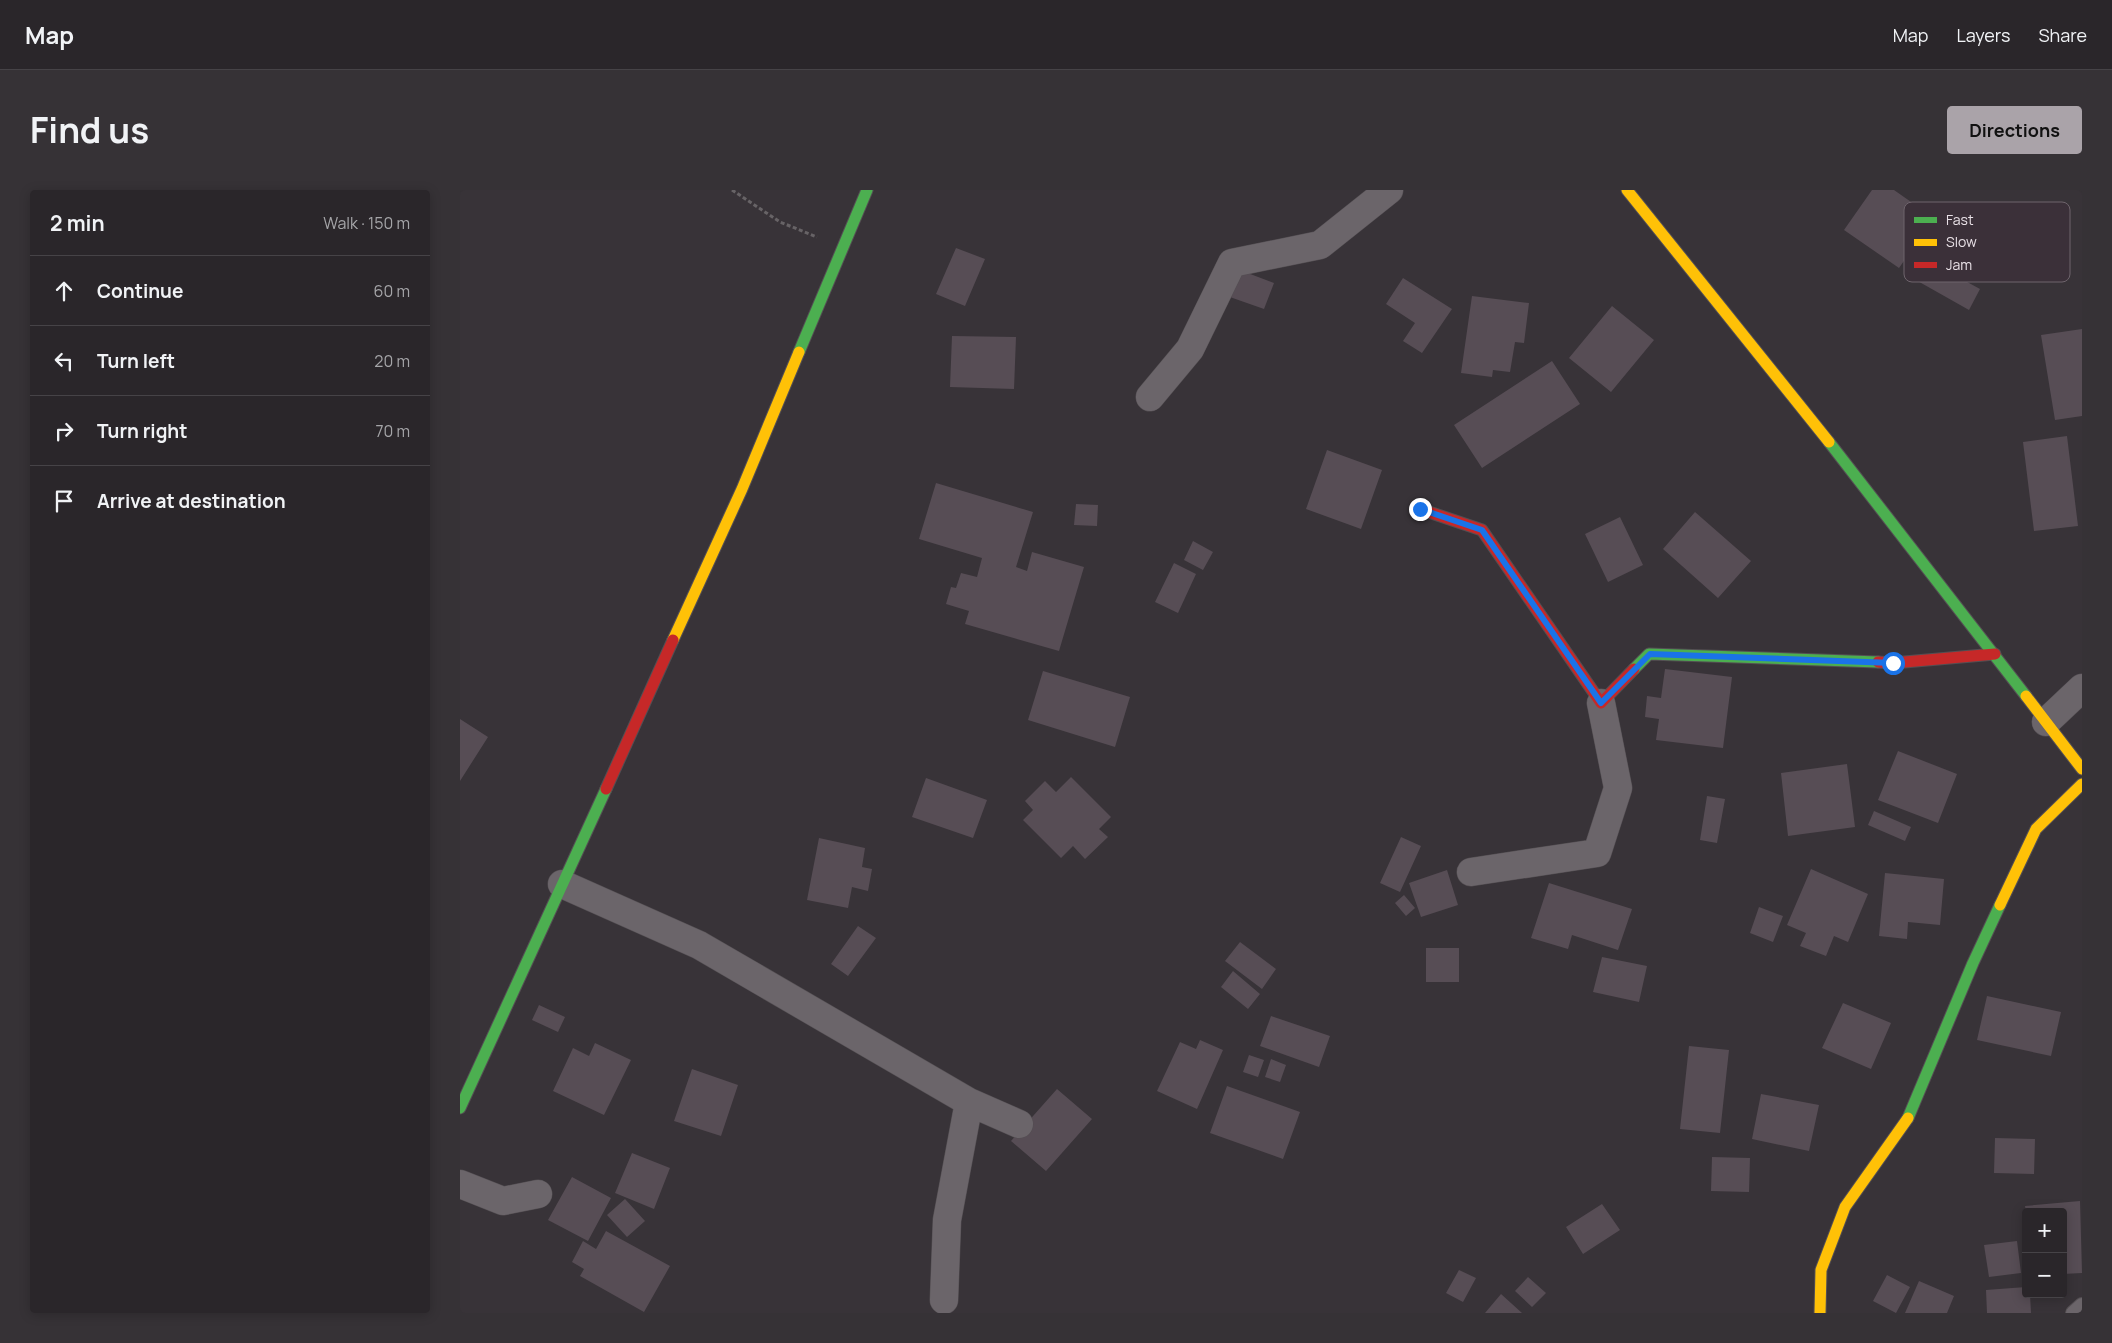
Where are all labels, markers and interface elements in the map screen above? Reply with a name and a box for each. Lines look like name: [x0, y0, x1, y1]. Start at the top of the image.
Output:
text: Map: [25, 18, 74, 51]
text: Map: [1893, 23, 1928, 47]
text: Layers: [1956, 23, 2010, 47]
text: Share: [2038, 23, 2087, 47]
text: Find us: [30, 106, 149, 154]
button: Directions: [1947, 106, 2082, 154]
legend: [1904, 202, 2070, 282]
text: 2 min: [50, 209, 105, 237]
text: Fast: [1946, 210, 1974, 229]
text: Walk · 150 m: [323, 212, 410, 234]
text: Slow: [1946, 232, 1977, 251]
text: Jam: [1946, 255, 1972, 274]
icon: ahead: [50, 277, 78, 305]
text: Continue: [97, 278, 183, 304]
text: 60 m: [374, 280, 410, 302]
icon: left: [50, 347, 78, 375]
text: Turn left: [97, 348, 175, 374]
text: 20 m: [374, 350, 410, 372]
icon: right: [50, 417, 78, 445]
text: Turn right: [97, 418, 187, 444]
text: 70 m: [375, 420, 410, 442]
icon: arrive: [50, 487, 78, 515]
text: Arrive at destination: [97, 488, 286, 514]
route end: [1409, 498, 1432, 521]
route start: [1882, 652, 1905, 675]
map controls: [2022, 1208, 2067, 1298]
button: +: [2022, 1208, 2067, 1253]
button: −: [2022, 1253, 2067, 1298]

